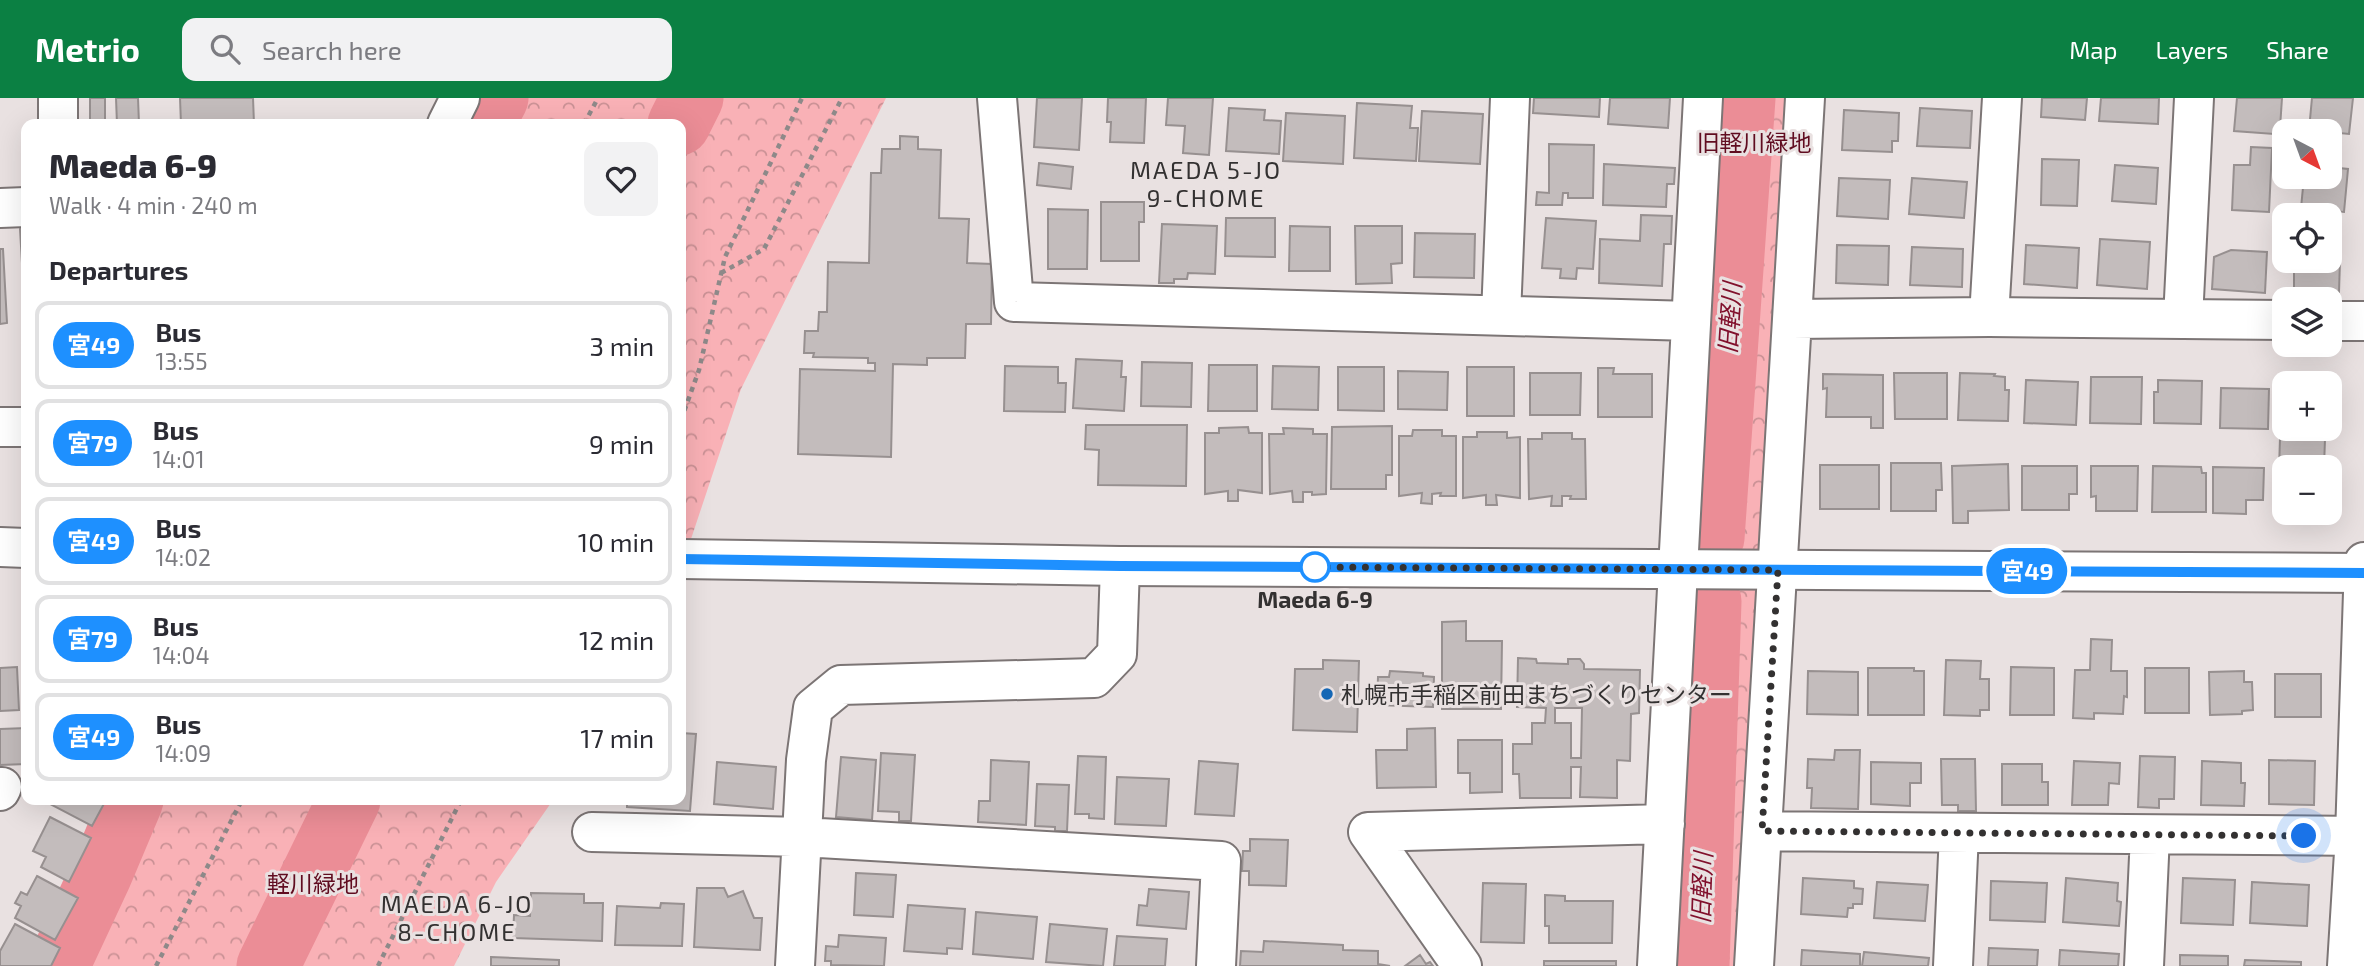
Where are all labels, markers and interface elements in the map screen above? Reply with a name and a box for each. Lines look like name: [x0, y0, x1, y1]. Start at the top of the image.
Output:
search box: [182, 18, 672, 81]
text: Metrio: [35, 29, 140, 69]
icon: search: [206, 30, 244, 68]
text: Search here: [262, 34, 402, 65]
text: Map: [2069, 35, 2117, 64]
text: Layers: [2155, 35, 2228, 64]
text: Share: [2266, 35, 2329, 64]
north arrow: [2272, 119, 2342, 189]
map controls: [2272, 119, 2342, 525]
park label: 旧軽川緑地: [1697, 128, 1812, 156]
button: heart: [584, 142, 658, 216]
text: Maeda 6-9: [49, 145, 217, 185]
district label: MAEDA 5-JO 9-CHOME: [1130, 155, 1282, 212]
text: Walk · 4 min · 240 m: [49, 191, 258, 219]
button: locate: [2272, 203, 2342, 273]
text: Departures: [49, 254, 188, 285]
water label: 旧軽川: [1712, 278, 1746, 355]
button: layers: [2272, 287, 2342, 357]
text: Bus: [155, 316, 201, 347]
text: 宮49: [67, 330, 120, 359]
text: 3 min: [589, 330, 654, 361]
text: 13:55: [155, 347, 207, 375]
button: +: [2272, 371, 2342, 441]
text: Bus: [153, 414, 199, 445]
text: 宮79: [67, 428, 118, 457]
text: 9 min: [589, 428, 654, 459]
text: 14:01: [153, 445, 205, 473]
button: −: [2272, 455, 2342, 525]
text: Bus: [155, 512, 201, 543]
text: 宮49: [67, 526, 120, 555]
text: 10 min: [578, 526, 654, 557]
text: 14:02: [155, 543, 211, 571]
line badge: 宮49: [1987, 548, 2067, 594]
marker: Maeda 6-9: [1300, 552, 1330, 582]
text: 宮49: [2000, 556, 2054, 585]
place label: Maeda 6-9: [1257, 585, 1373, 613]
text: Bus: [153, 610, 199, 641]
text: 宮79: [67, 624, 118, 653]
text: 12 min: [579, 624, 654, 655]
text: 14:04: [153, 641, 210, 669]
place label: 札幌市手稲区前田まちづくりセンター: [1341, 680, 1732, 708]
marker: 札幌市手稲区前田まちづくりセンター: [1319, 686, 1335, 702]
text: Bus: [155, 708, 201, 739]
text: 宮49: [67, 722, 120, 751]
text: 17 min: [580, 722, 654, 753]
text: 14:09: [155, 739, 211, 767]
your location: [2286, 818, 2321, 853]
water label: 旧軽川: [1685, 849, 1717, 924]
park label: 軽川緑地: [267, 869, 359, 897]
district label: MAEDA 6-JO 8-CHOME: [381, 889, 533, 946]

